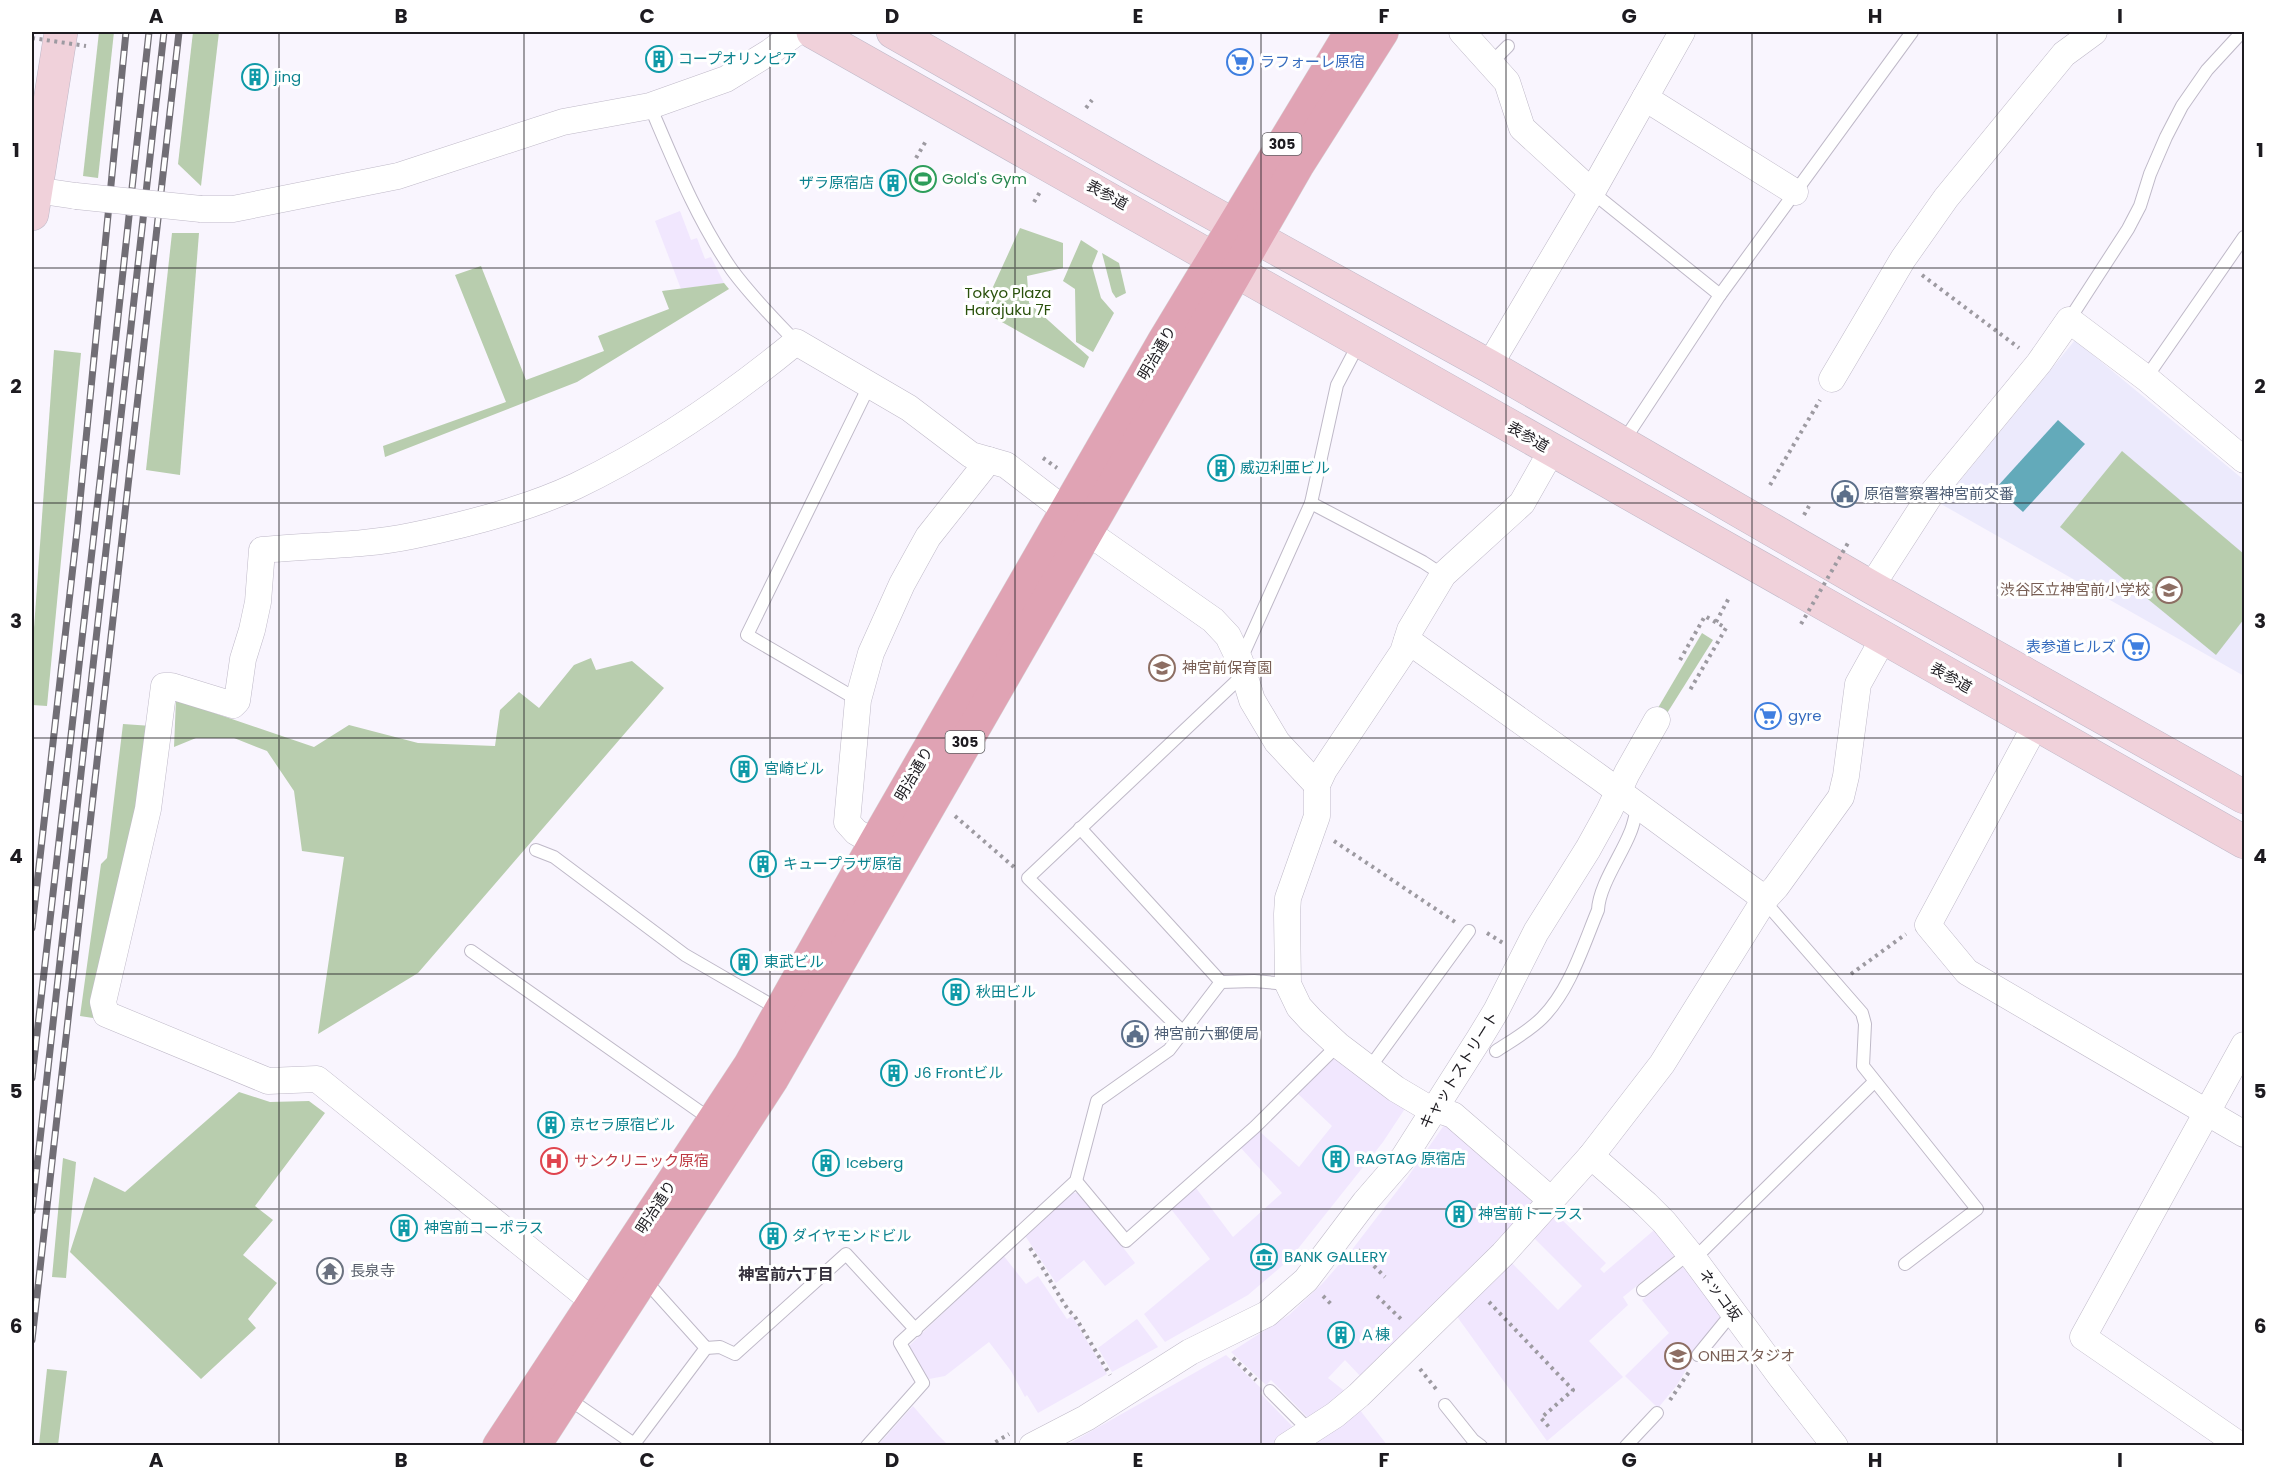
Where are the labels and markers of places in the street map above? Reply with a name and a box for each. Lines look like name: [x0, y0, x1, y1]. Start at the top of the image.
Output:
building icon: コープオリンピア: [644, 44, 674, 74]
supermarket icon: ラフォーレ原宿: [1225, 47, 1255, 77]
place label: コープオリンピア: [678, 48, 797, 69]
place label: ラフォーレ原宿: [1260, 51, 1365, 72]
building icon: jing: [240, 62, 270, 92]
place label: jing: [273, 66, 301, 87]
sports icon: Gold's Gym: [908, 164, 938, 194]
building icon: ザラ原宿店: [878, 168, 908, 198]
place label: Gold's Gym: [942, 168, 1027, 189]
place label: ザラ原宿店: [799, 172, 874, 193]
building icon: 威辺利亜ビル: [1206, 453, 1236, 483]
place label: 威辺利亜ビル: [1240, 457, 1330, 478]
public building icon: 原宿警察署神宮前交番: [1830, 479, 1860, 509]
place label: 原宿警察署神宮前交番: [1864, 483, 2014, 504]
school or university icon: 渋谷区立神宮前小学校: [2154, 575, 2184, 605]
place label: 渋谷区立神宮前小学校: [2000, 579, 2150, 600]
supermarket icon: 表参道ヒルズ: [2121, 632, 2151, 662]
place label: 表参道ヒルズ: [2026, 636, 2116, 657]
school or university icon: 神宮前保育園: [1147, 653, 1177, 683]
place label: 神宮前保育園: [1182, 657, 1272, 678]
supermarket icon: gyre: [1753, 701, 1783, 731]
place label: gyre: [1788, 705, 1821, 726]
building icon: 宮崎ビル: [729, 754, 759, 784]
place label: 宮崎ビル: [764, 758, 824, 779]
building icon: キュープラザ原宿: [748, 849, 778, 879]
place label: キュープラザ原宿: [783, 853, 902, 874]
building icon: 東武ビル: [729, 947, 759, 977]
place label: 東武ビル: [764, 951, 824, 972]
building icon: 秋田ビル: [941, 977, 971, 1007]
place label: 秋田ビル: [976, 981, 1036, 1002]
public building icon: 神宮前六郵便局: [1120, 1019, 1150, 1049]
place label: 神宮前六郵便局: [1154, 1023, 1259, 1044]
building icon: J6 Frontビル: [879, 1058, 909, 1088]
place label: J6 Frontビル: [914, 1062, 1003, 1083]
building icon: 京セラ原宿ビル: [536, 1110, 566, 1140]
place label: 京セラ原宿ビル: [570, 1114, 675, 1135]
building icon: RAGTAG 原宿店: [1321, 1144, 1351, 1174]
hospital icon: サンクリニック原宿: [539, 1146, 569, 1176]
building icon: Iceberg: [811, 1148, 841, 1178]
place label: RAGTAG 原宿店: [1356, 1148, 1466, 1169]
place label: サンクリニック原宿: [574, 1150, 709, 1171]
place label: Iceberg: [846, 1152, 903, 1173]
building icon: 神宮前トーラス: [1444, 1199, 1474, 1229]
place label: 神宮前トーラス: [1478, 1203, 1583, 1224]
building icon: 神宮前コーポラス: [389, 1213, 419, 1243]
place label: 神宮前コーポラス: [424, 1217, 544, 1238]
building icon: ダイヤモンドビル: [758, 1221, 788, 1251]
place label: ダイヤモンドビル: [792, 1225, 912, 1246]
museum icon: BANK GALLERY: [1249, 1242, 1279, 1272]
place label: BANK GALLERY: [1284, 1246, 1387, 1267]
temple icon: 長泉寺: [315, 1256, 345, 1286]
place label: 長泉寺: [350, 1260, 395, 1281]
building icon: Ａ棟: [1326, 1320, 1356, 1350]
place label: Ａ棟: [1360, 1324, 1390, 1345]
school or university icon: ON田スタジオ: [1663, 1341, 1693, 1371]
place label: ON田スタジオ: [1698, 1345, 1795, 1366]

